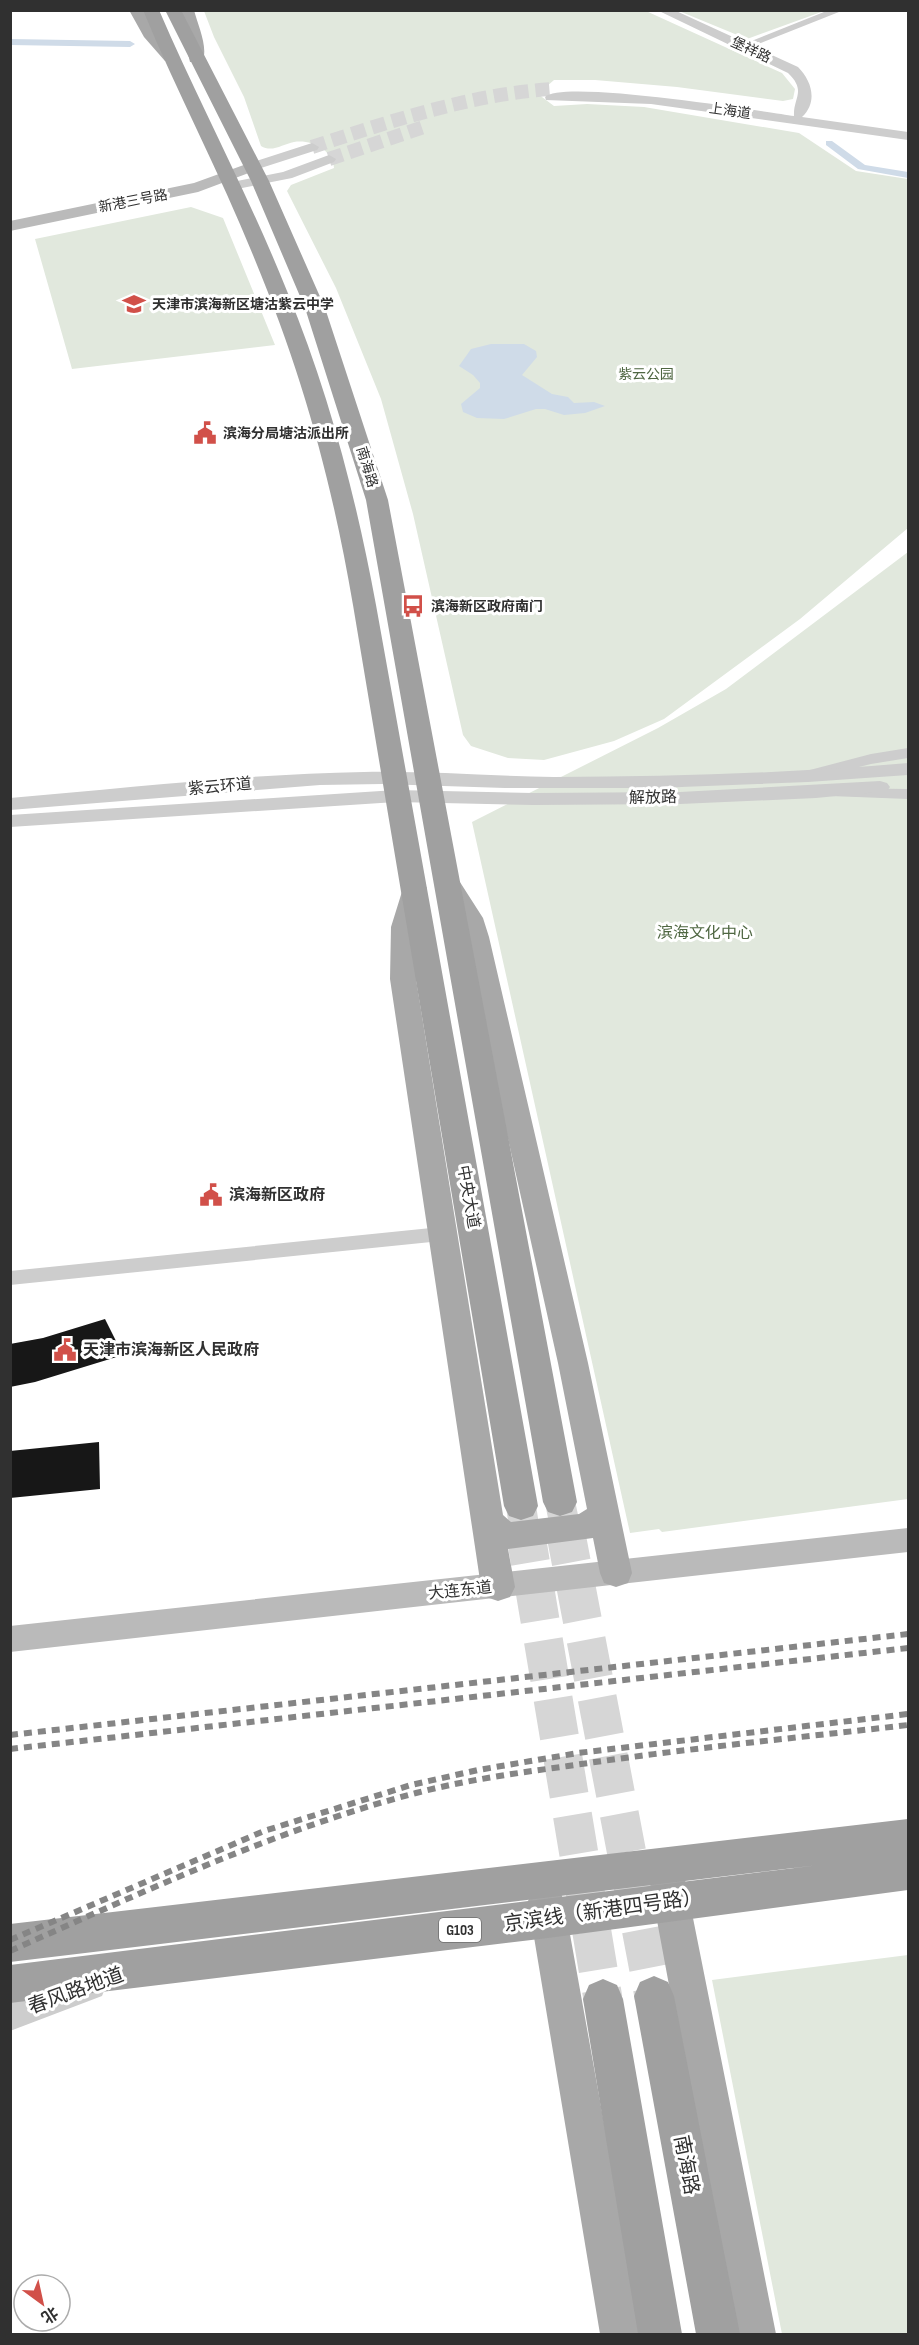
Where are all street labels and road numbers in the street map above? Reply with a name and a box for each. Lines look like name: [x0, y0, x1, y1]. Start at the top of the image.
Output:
street label: 堡祥路: [728, 33, 774, 67]
street label: 上海道: [708, 100, 752, 122]
street label: 新港三号路: [97, 186, 169, 216]
street label: 南海路: [353, 444, 381, 490]
street label: 紫云环道: [187, 775, 253, 799]
street label: 解放路: [629, 788, 677, 808]
street label: 中央大道: [453, 1164, 483, 1230]
street label: 大连东道: [427, 1578, 493, 1604]
street label: 京滨线（新港四号路）: [502, 1885, 704, 1937]
road number: G103: [439, 1918, 481, 1942]
street label: 春风路地道: [25, 1963, 127, 2019]
street label: 南海路: [668, 2133, 704, 2197]

